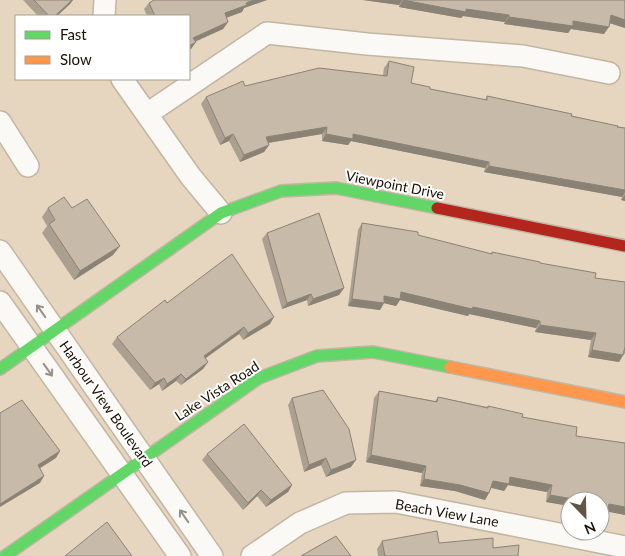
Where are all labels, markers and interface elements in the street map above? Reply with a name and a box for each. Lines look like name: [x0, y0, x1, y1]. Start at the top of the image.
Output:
legend: [15, 15, 190, 80]
text: Fast: [60, 25, 87, 43]
text: Slow: [60, 50, 92, 68]
street label: Viewpoint Drive: [344, 167, 446, 202]
one-way arrow: [36, 304, 46, 318]
street label: Harbour View Boulevard: [56, 337, 156, 470]
street label: Lake Vista Road: [171, 357, 262, 424]
one-way arrow: [43, 363, 53, 377]
north arrow: [560, 491, 610, 541]
street label: Beach View Lane: [394, 495, 500, 530]
one-way arrow: [179, 509, 189, 523]
text: N: [582, 518, 599, 538]

